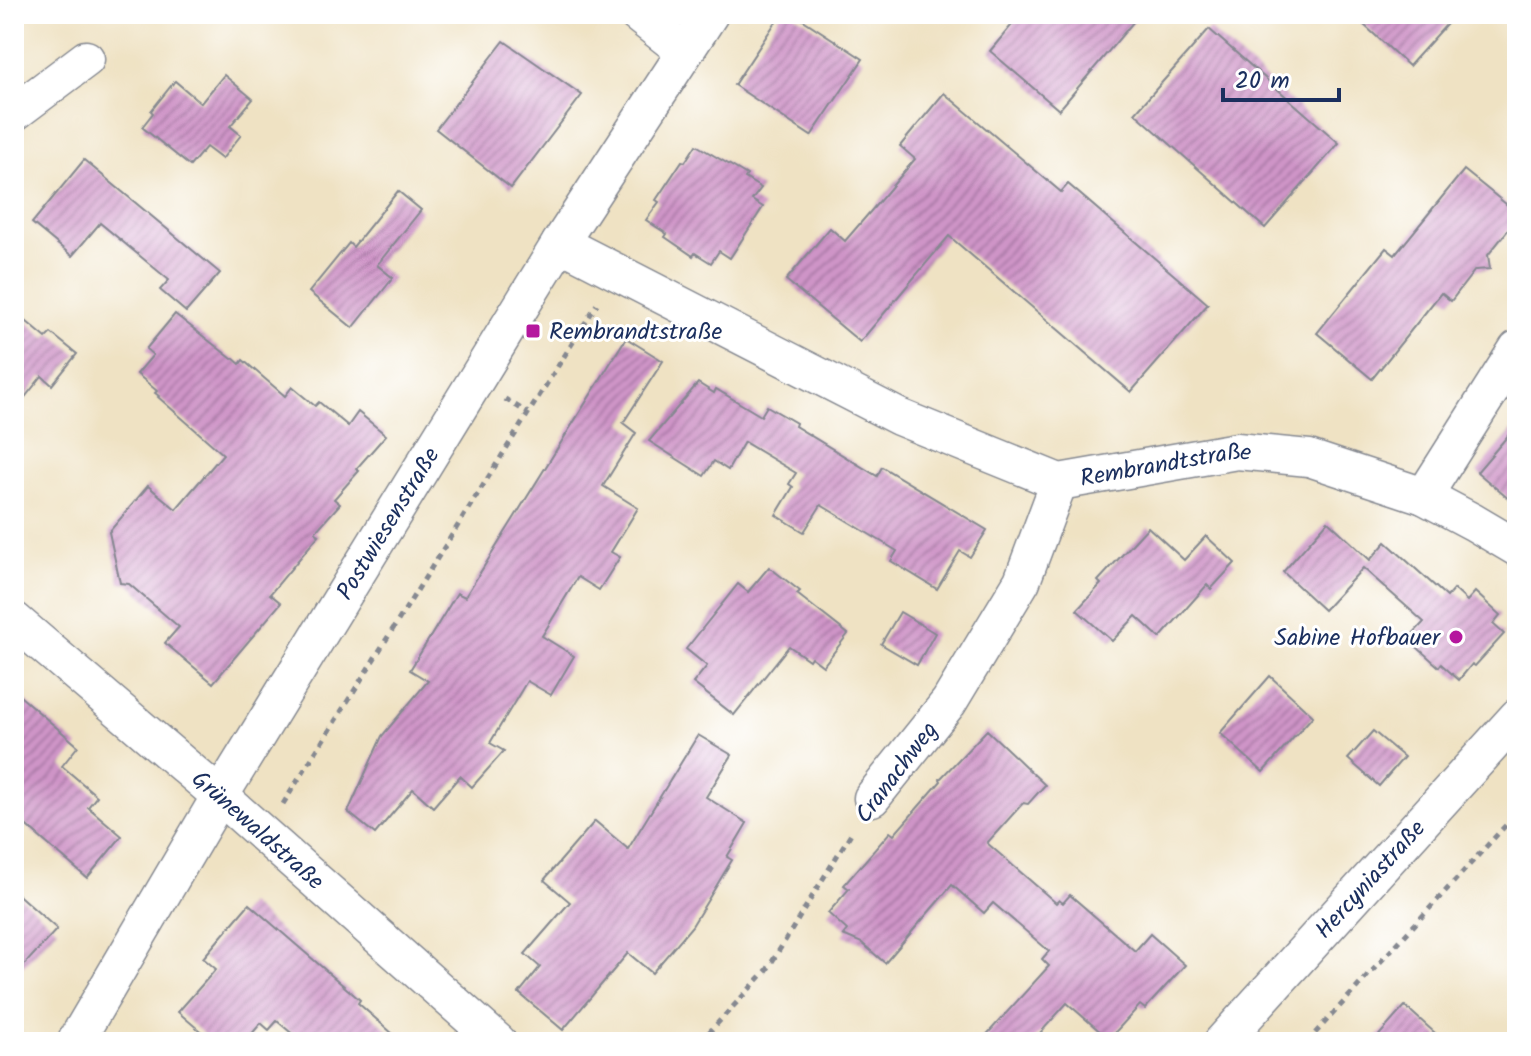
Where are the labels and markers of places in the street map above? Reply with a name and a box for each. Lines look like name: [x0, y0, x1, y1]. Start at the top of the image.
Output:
place label: Rembrandtstraße: [549, 313, 723, 352]
marker: Rembrandtstraße: [524, 322, 542, 340]
place label: Sabine Hofbauer: [1274, 619, 1442, 658]
marker: Sabine Hofbauer: [1447, 628, 1465, 646]

